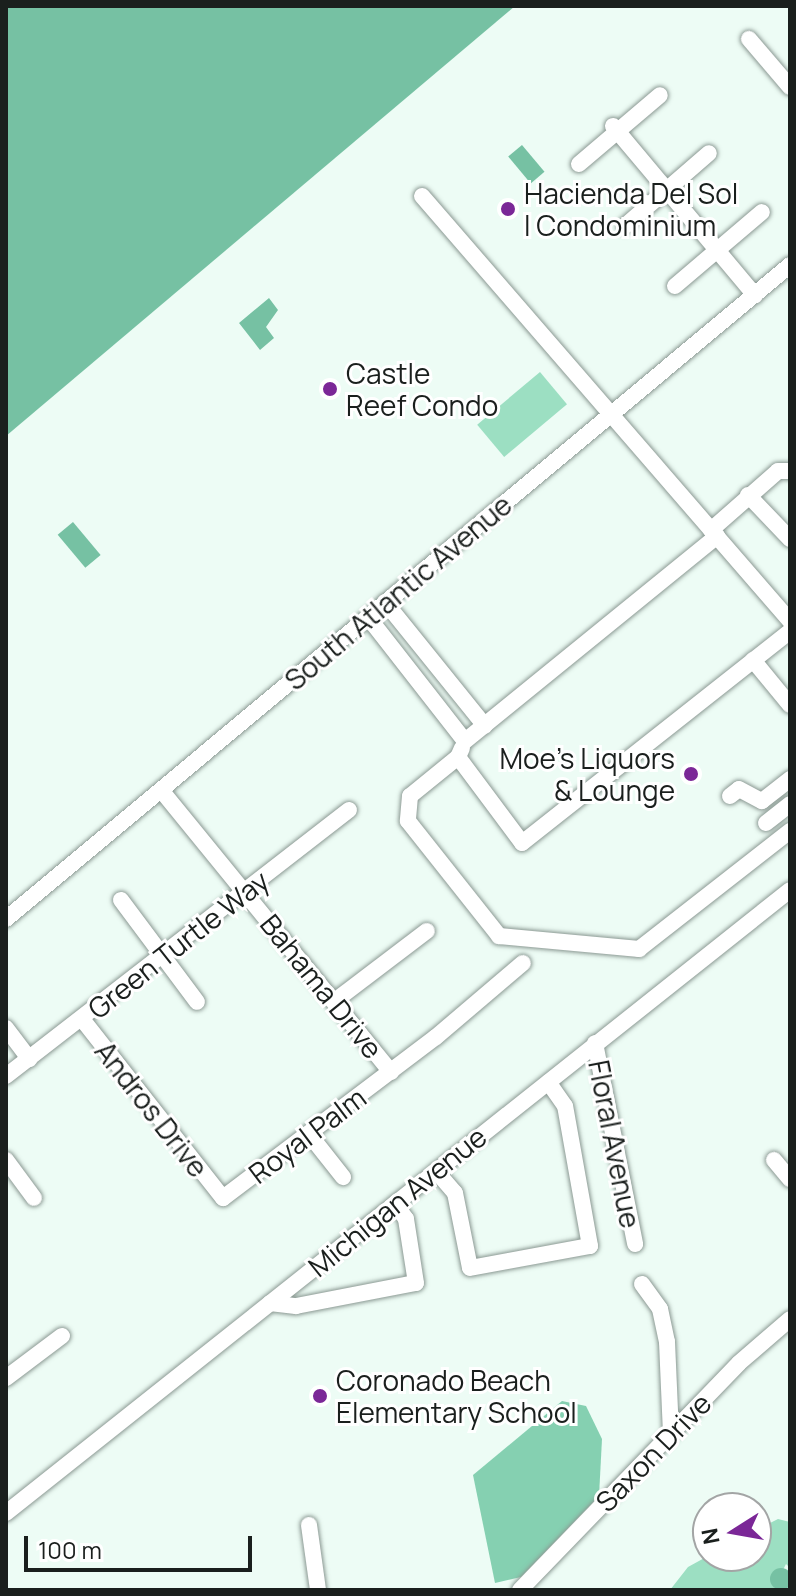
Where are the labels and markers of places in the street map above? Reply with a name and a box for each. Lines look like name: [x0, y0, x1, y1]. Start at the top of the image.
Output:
place label: Hacienda Del Sol I Condominium: [524, 176, 738, 242]
marker: Hacienda Del Sol I Condominium: [499, 200, 517, 218]
place label: Castle Reef Condo: [346, 356, 498, 422]
marker: Castle Reef Condo: [321, 380, 339, 398]
place label: Moe's Liquors & Lounge: [500, 741, 675, 807]
marker: Moe's Liquors & Lounge: [682, 765, 700, 783]
place label: Coronado Beach Elementary School: [336, 1363, 577, 1429]
marker: Coronado Beach Elementary School: [311, 1387, 329, 1405]

